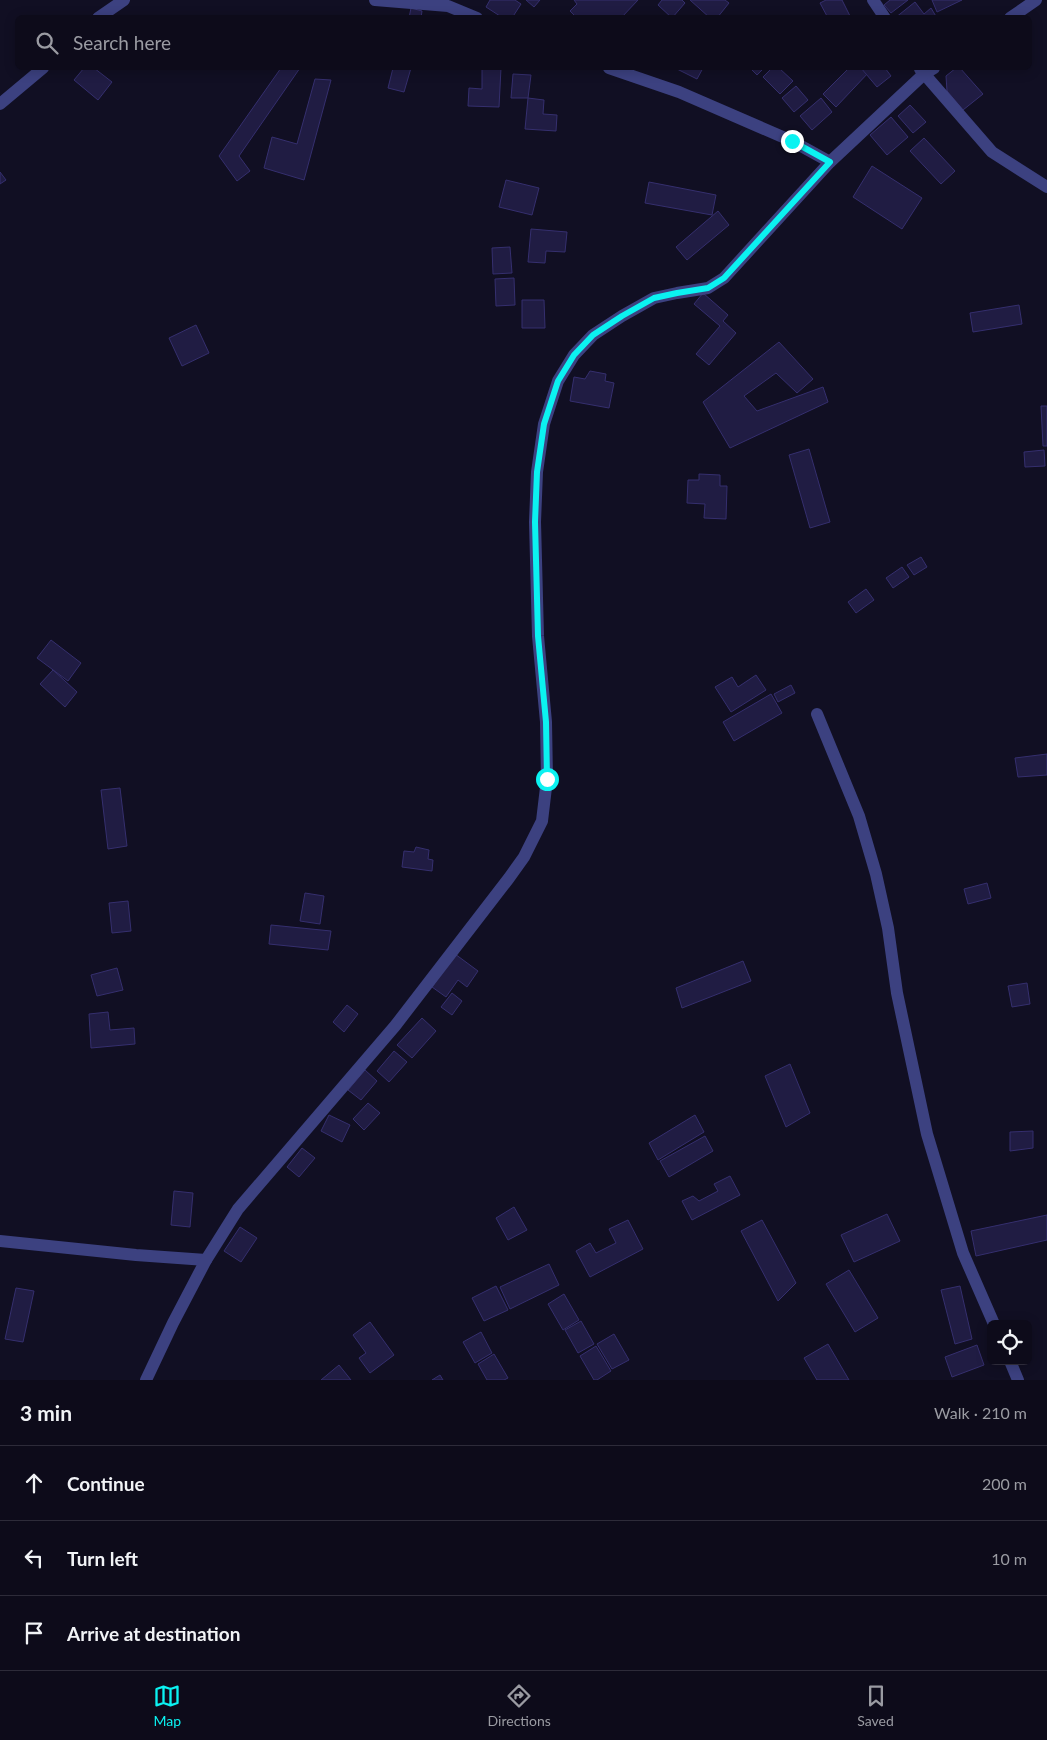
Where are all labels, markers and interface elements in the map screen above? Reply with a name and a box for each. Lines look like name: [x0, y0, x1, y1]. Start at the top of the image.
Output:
search box: [15, 15, 1032, 70]
icon: search: [33, 29, 61, 57]
text: Search here: [73, 31, 171, 54]
route end: [781, 130, 804, 153]
route start: [536, 768, 559, 791]
map controls: [987, 1320, 1032, 1365]
button: locate: [987, 1320, 1032, 1365]
text: 3 min: [20, 1400, 72, 1425]
text: Walk · 210 m: [934, 1403, 1027, 1422]
icon: ahead: [20, 1469, 48, 1497]
text: Continue: [67, 1472, 145, 1495]
text: 200 m: [982, 1474, 1027, 1493]
icon: left: [20, 1544, 48, 1572]
text: Turn left: [67, 1547, 138, 1570]
text: 10 m: [991, 1549, 1027, 1568]
icon: arrive: [20, 1619, 48, 1647]
text: Arrive at destination: [67, 1622, 240, 1645]
tab: Map: [153, 1682, 181, 1729]
tab: Directions: [488, 1682, 551, 1729]
tab: Saved: [857, 1682, 894, 1729]

